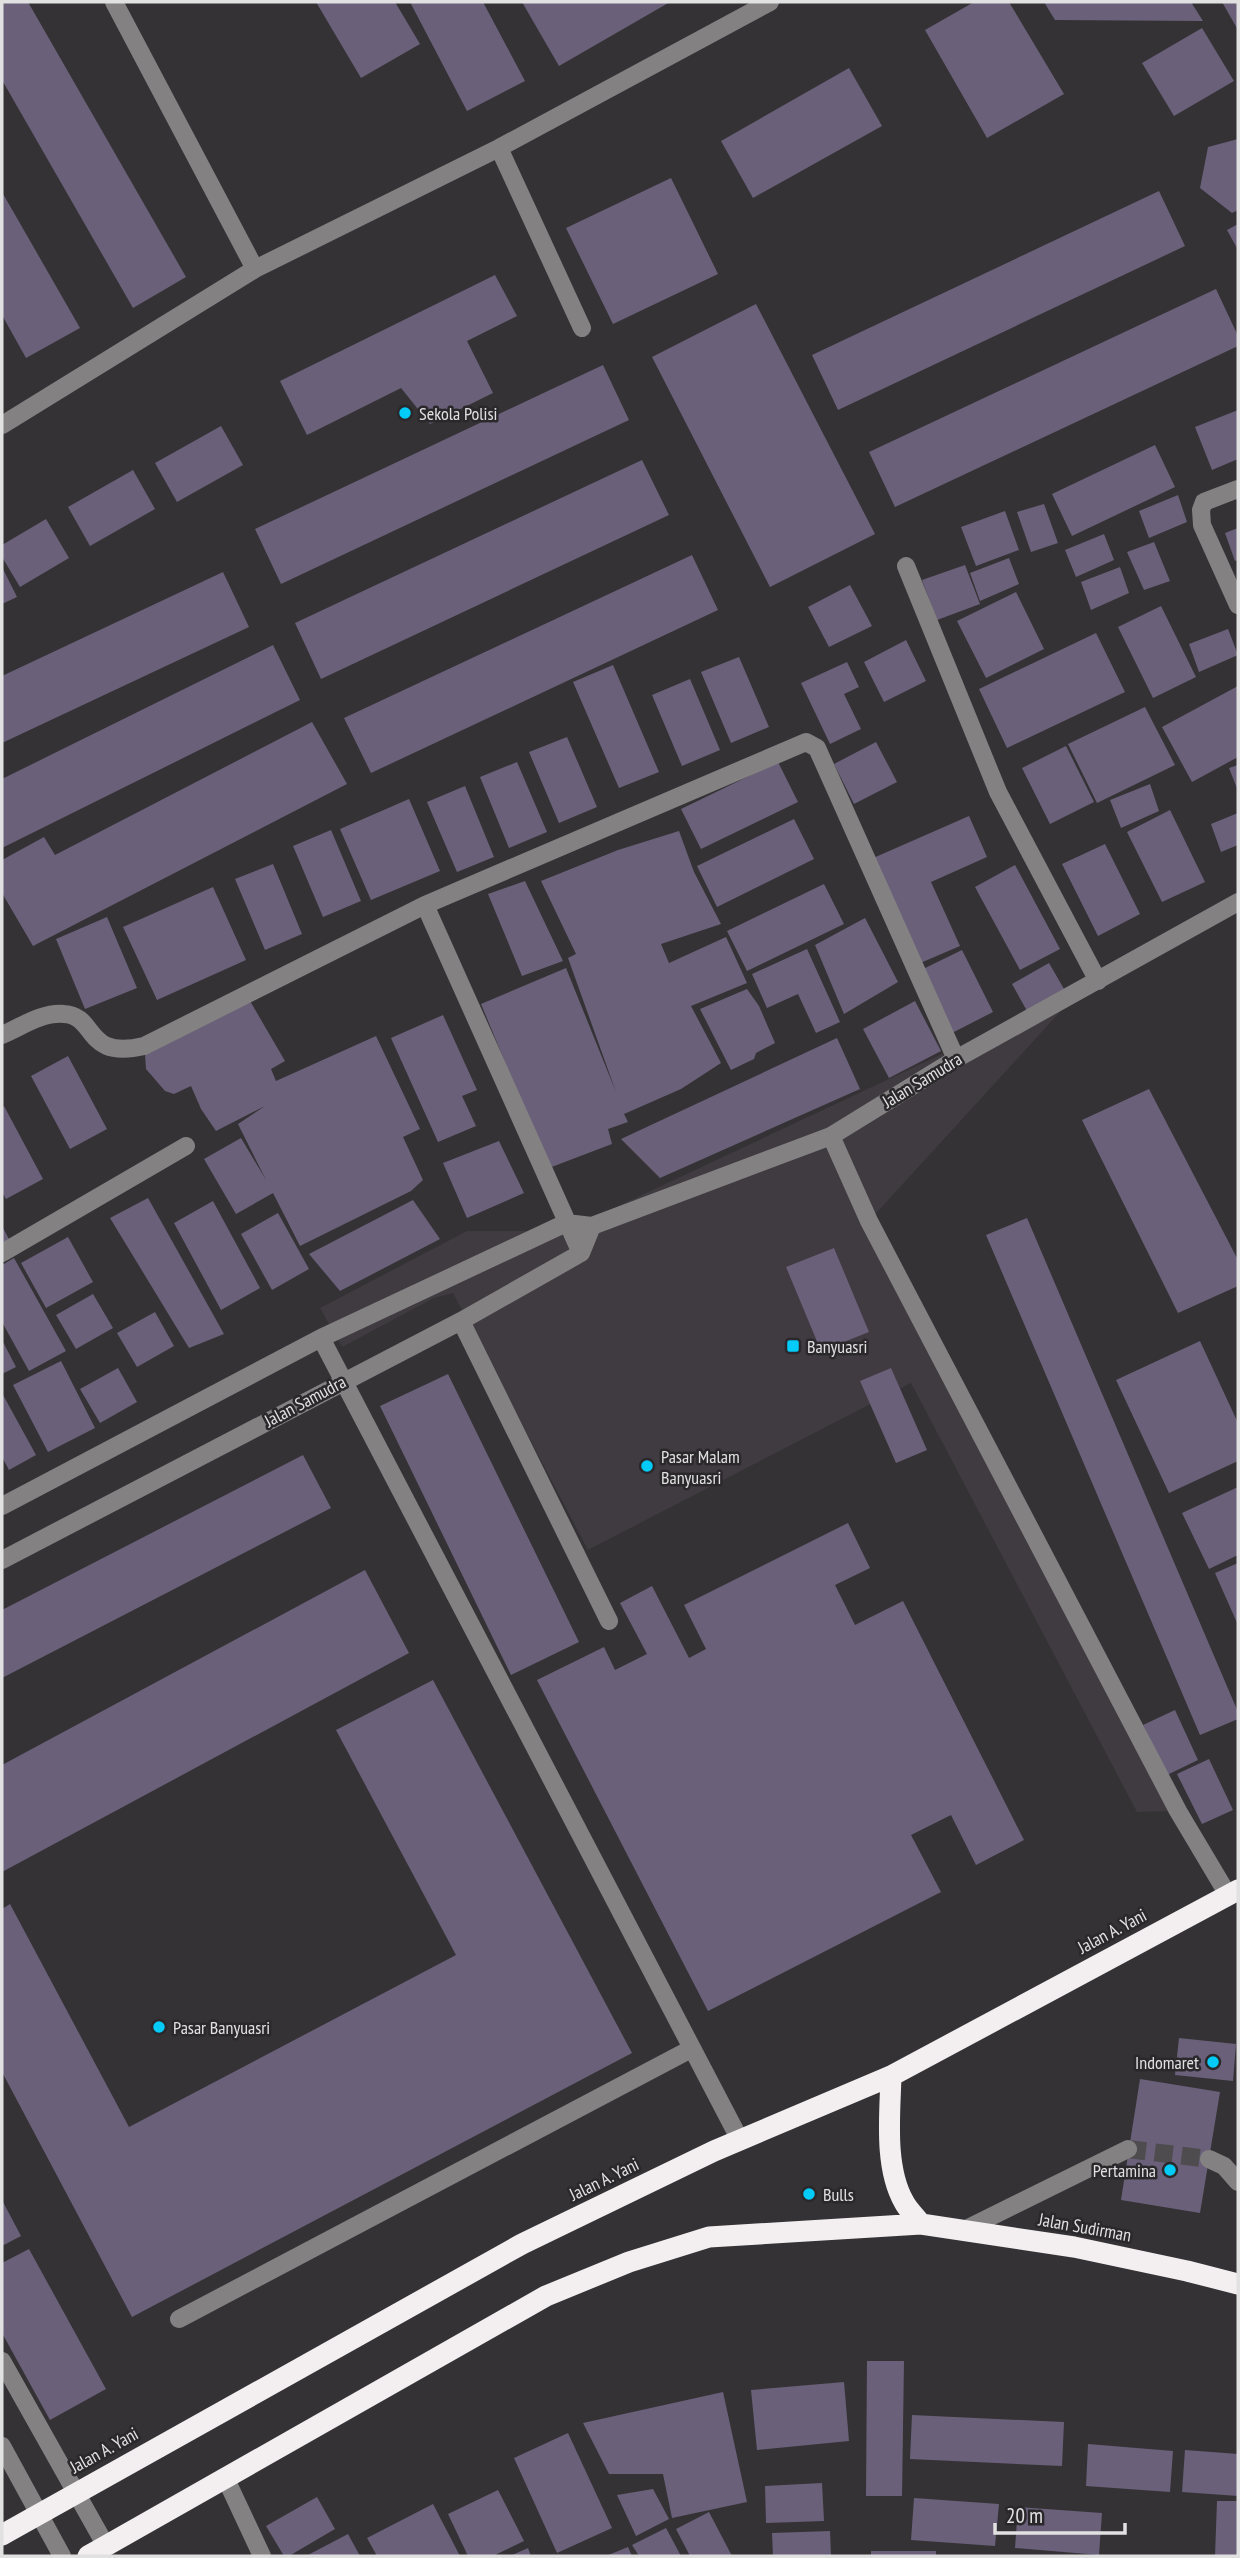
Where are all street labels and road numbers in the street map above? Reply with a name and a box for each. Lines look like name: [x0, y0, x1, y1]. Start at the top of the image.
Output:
street label: Jalan Samudra: [877, 1047, 966, 1113]
street label: Jalan Samudra: [259, 1370, 350, 1433]
street label: Jalan A. Yani: [1073, 1903, 1150, 1959]
street label: Jalan A. Yani: [565, 2152, 643, 2206]
street label: Jalan Sudirman: [1036, 2207, 1133, 2246]
street label: Jalan A. Yani: [65, 2422, 142, 2479]

